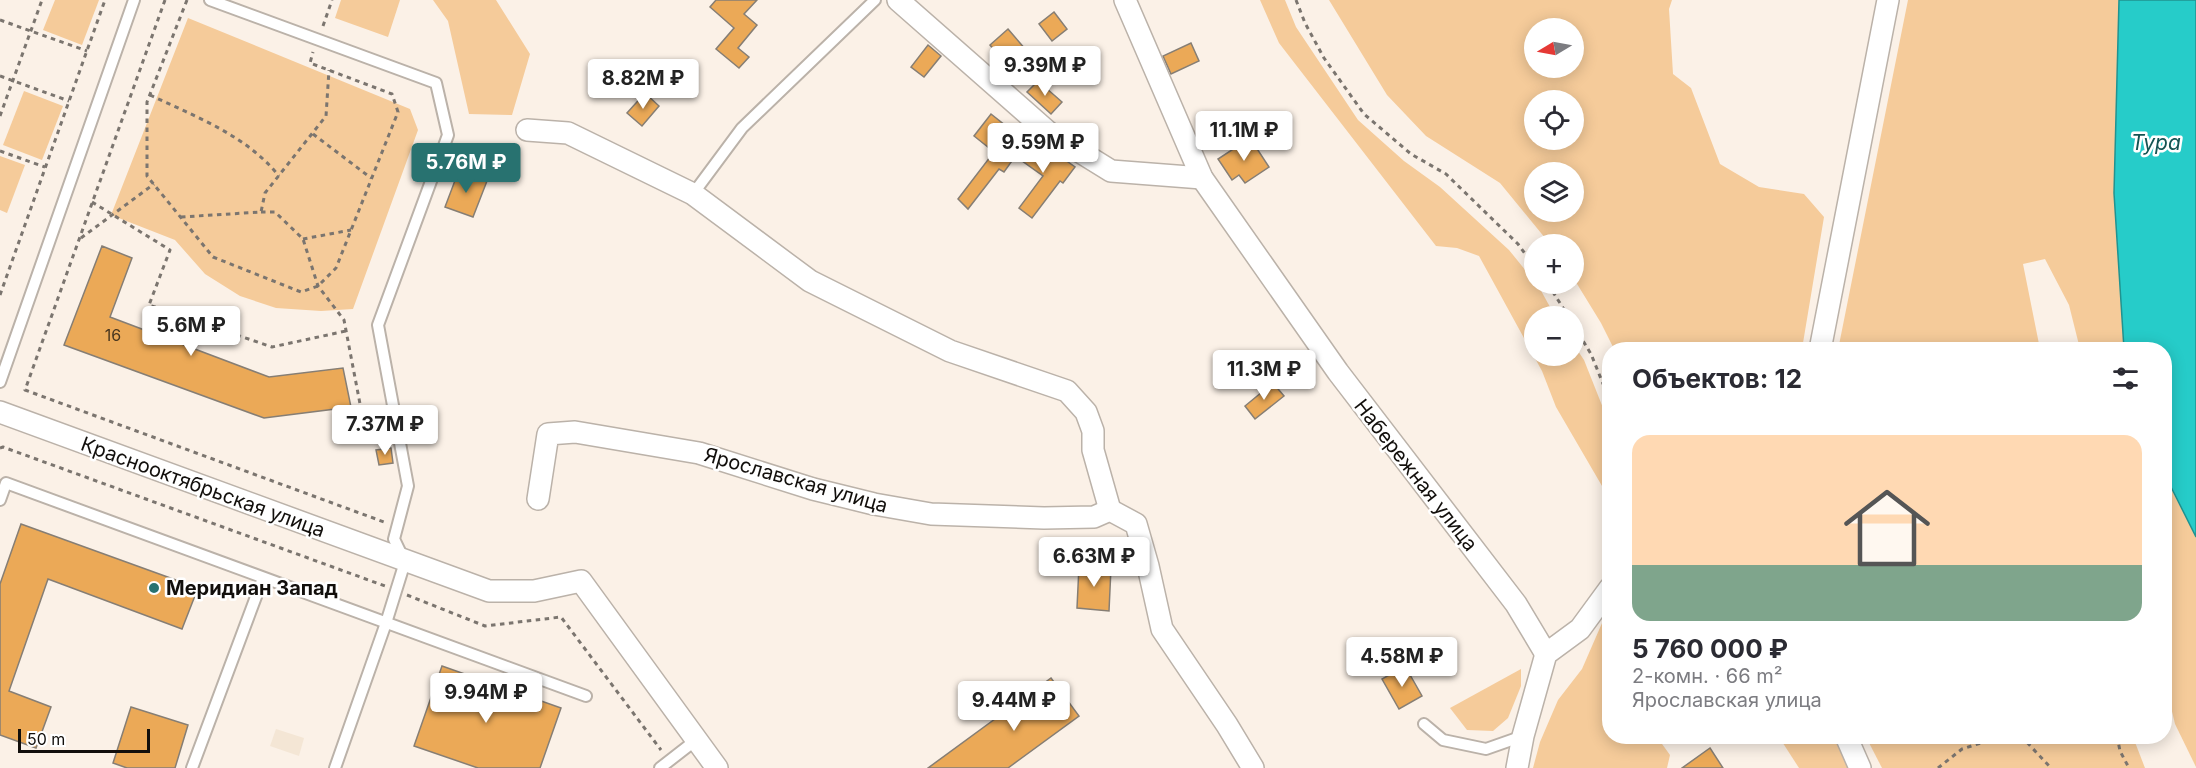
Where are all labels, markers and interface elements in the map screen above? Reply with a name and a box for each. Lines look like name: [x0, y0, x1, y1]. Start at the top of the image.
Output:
north arrow: [1524, 18, 1584, 78]
map controls: [1524, 18, 1584, 366]
pin: 9.39M ₽: [990, 46, 1100, 97]
text: 9.39M ₽: [1004, 53, 1086, 77]
pin: 8.82M ₽: [588, 59, 698, 110]
text: 8.82M ₽: [602, 66, 684, 90]
button: locate: [1524, 90, 1584, 150]
pin: 11.1M ₽: [1189, 111, 1299, 162]
text: 11.1M ₽: [1210, 118, 1278, 142]
pin: 9.59M ₽: [988, 123, 1098, 174]
text: 9.59M ₽: [1002, 130, 1084, 154]
water label: Тура: [2131, 130, 2181, 155]
pin: 5.76M ₽: [411, 143, 521, 194]
text: 5.76M ₽: [425, 150, 507, 174]
button: layers: [1524, 162, 1584, 222]
button: +: [1524, 234, 1584, 294]
pin: 5.6M ₽: [142, 306, 240, 357]
button: −: [1524, 306, 1584, 366]
text: 5.6M ₽: [156, 313, 226, 337]
house number: 16: [105, 325, 121, 345]
pin: 11.3M ₽: [1209, 350, 1319, 401]
text: 11.3M ₽: [1227, 357, 1301, 381]
icon: filters: [2109, 362, 2142, 395]
text: Объектов: 12: [1632, 363, 1802, 394]
street label: Набережная улица: [1349, 394, 1483, 556]
pin: 7.37M ₽: [330, 405, 440, 456]
text: 7.37M ₽: [346, 412, 424, 436]
street label: Краснооктябрьская улица: [78, 432, 328, 542]
street label: Ярославская улица: [702, 442, 890, 518]
icon: home: [1833, 474, 1941, 582]
pin: 6.63M ₽: [1039, 537, 1149, 588]
text: 6.63M ₽: [1053, 544, 1135, 568]
place label: Меридиан Запад: [166, 576, 338, 600]
marker: Меридиан Запад: [147, 581, 161, 595]
text: 5 760 000 ₽: [1632, 633, 1788, 664]
pin: 4.58M ₽: [1347, 637, 1457, 688]
text: 4.58M ₽: [1360, 644, 1444, 668]
text: 2-комн. · 66 m²: [1632, 664, 1783, 688]
pin: 9.94M ₽: [431, 673, 541, 724]
text: 9.94M ₽: [444, 680, 528, 704]
pin: 9.44M ₽: [959, 681, 1069, 732]
text: 9.44M ₽: [972, 688, 1056, 712]
text: Ярославская улица: [1632, 688, 1822, 712]
scale bar: [18, 726, 150, 754]
text: 50 m: [27, 729, 65, 749]

